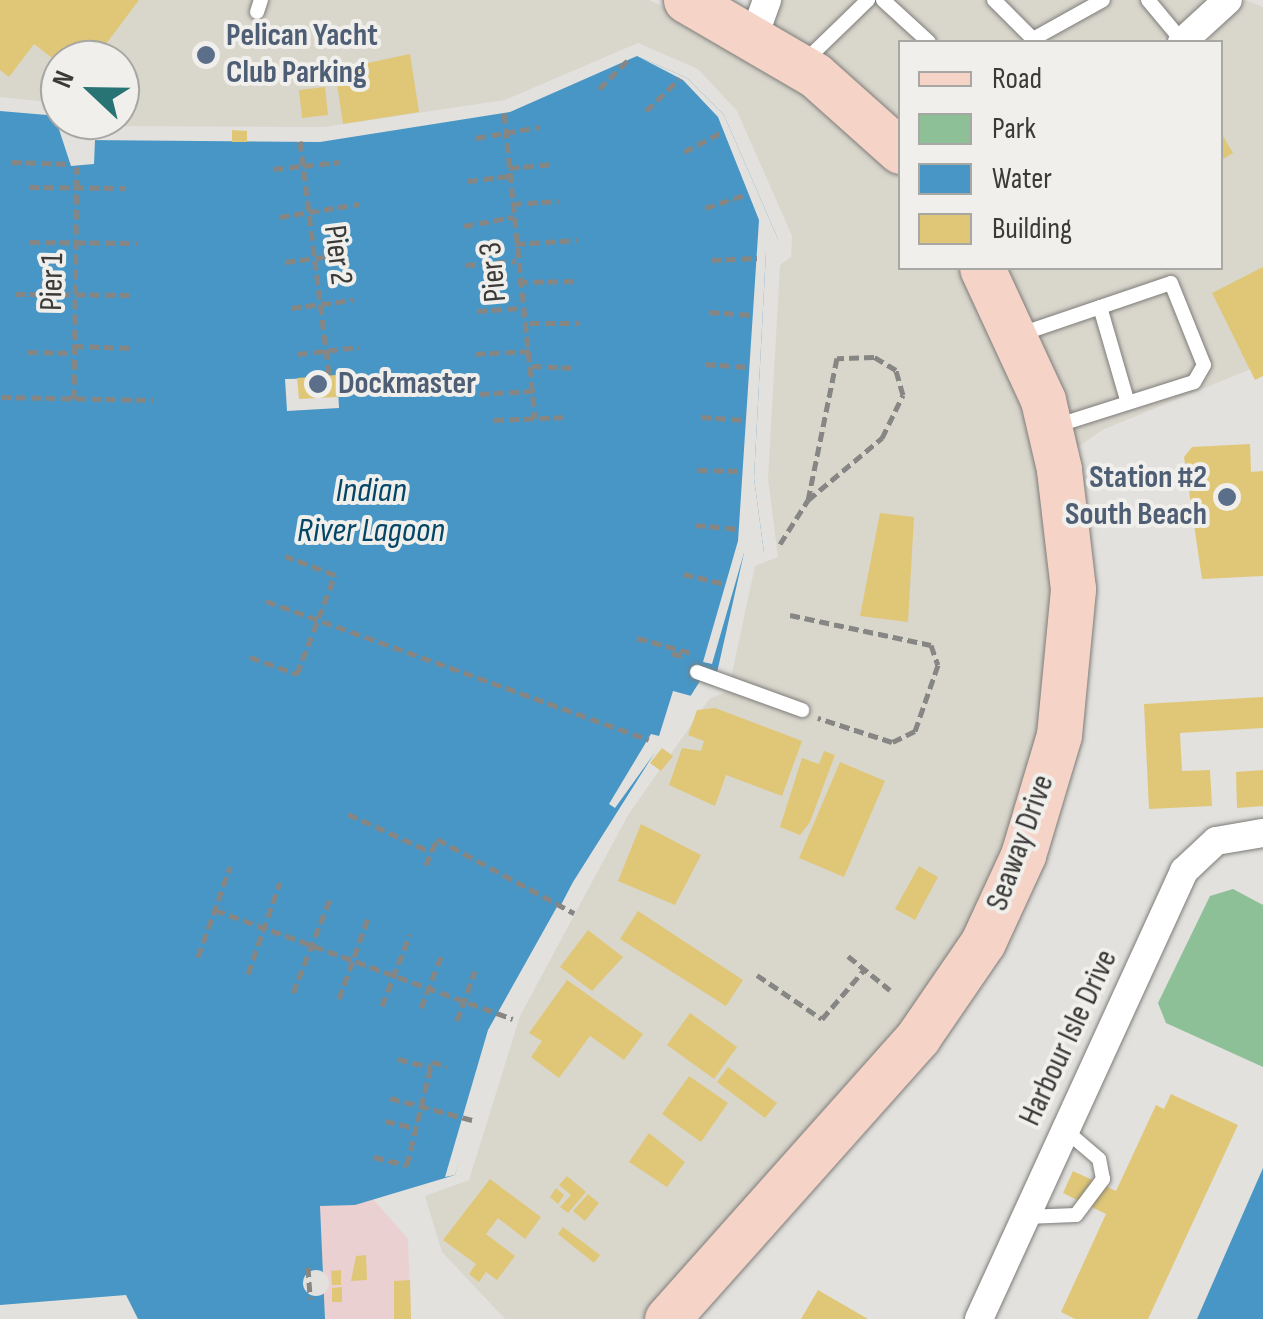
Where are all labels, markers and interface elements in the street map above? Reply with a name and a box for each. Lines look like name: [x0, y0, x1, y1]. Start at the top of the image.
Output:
place label: Pelican Yacht Club Parking: [226, 18, 378, 93]
north arrow: [40, 40, 140, 140]
legend: [898, 40, 1223, 270]
marker: Pelican Yacht Club Parking: [195, 44, 217, 66]
text: Road: [992, 61, 1042, 97]
text: N: [45, 66, 82, 92]
text: Park: [992, 111, 1036, 147]
text: Water: [992, 161, 1052, 197]
text: Building: [992, 211, 1072, 247]
street label: Pier 2: [314, 223, 360, 287]
street label: Pier 3: [472, 240, 516, 304]
street label: Pier 1: [33, 253, 73, 311]
place label: Dockmaster: [338, 365, 476, 403]
marker: Dockmaster: [307, 373, 329, 395]
place label: Station #2 South Beach: [1065, 460, 1207, 535]
water label: Indian River Lagoon: [297, 470, 445, 552]
marker: Station #2 South Beach: [1216, 486, 1238, 508]
street label: Seaway Drive: [979, 770, 1063, 916]
street label: Harbour Isle Drive: [1012, 944, 1126, 1132]

